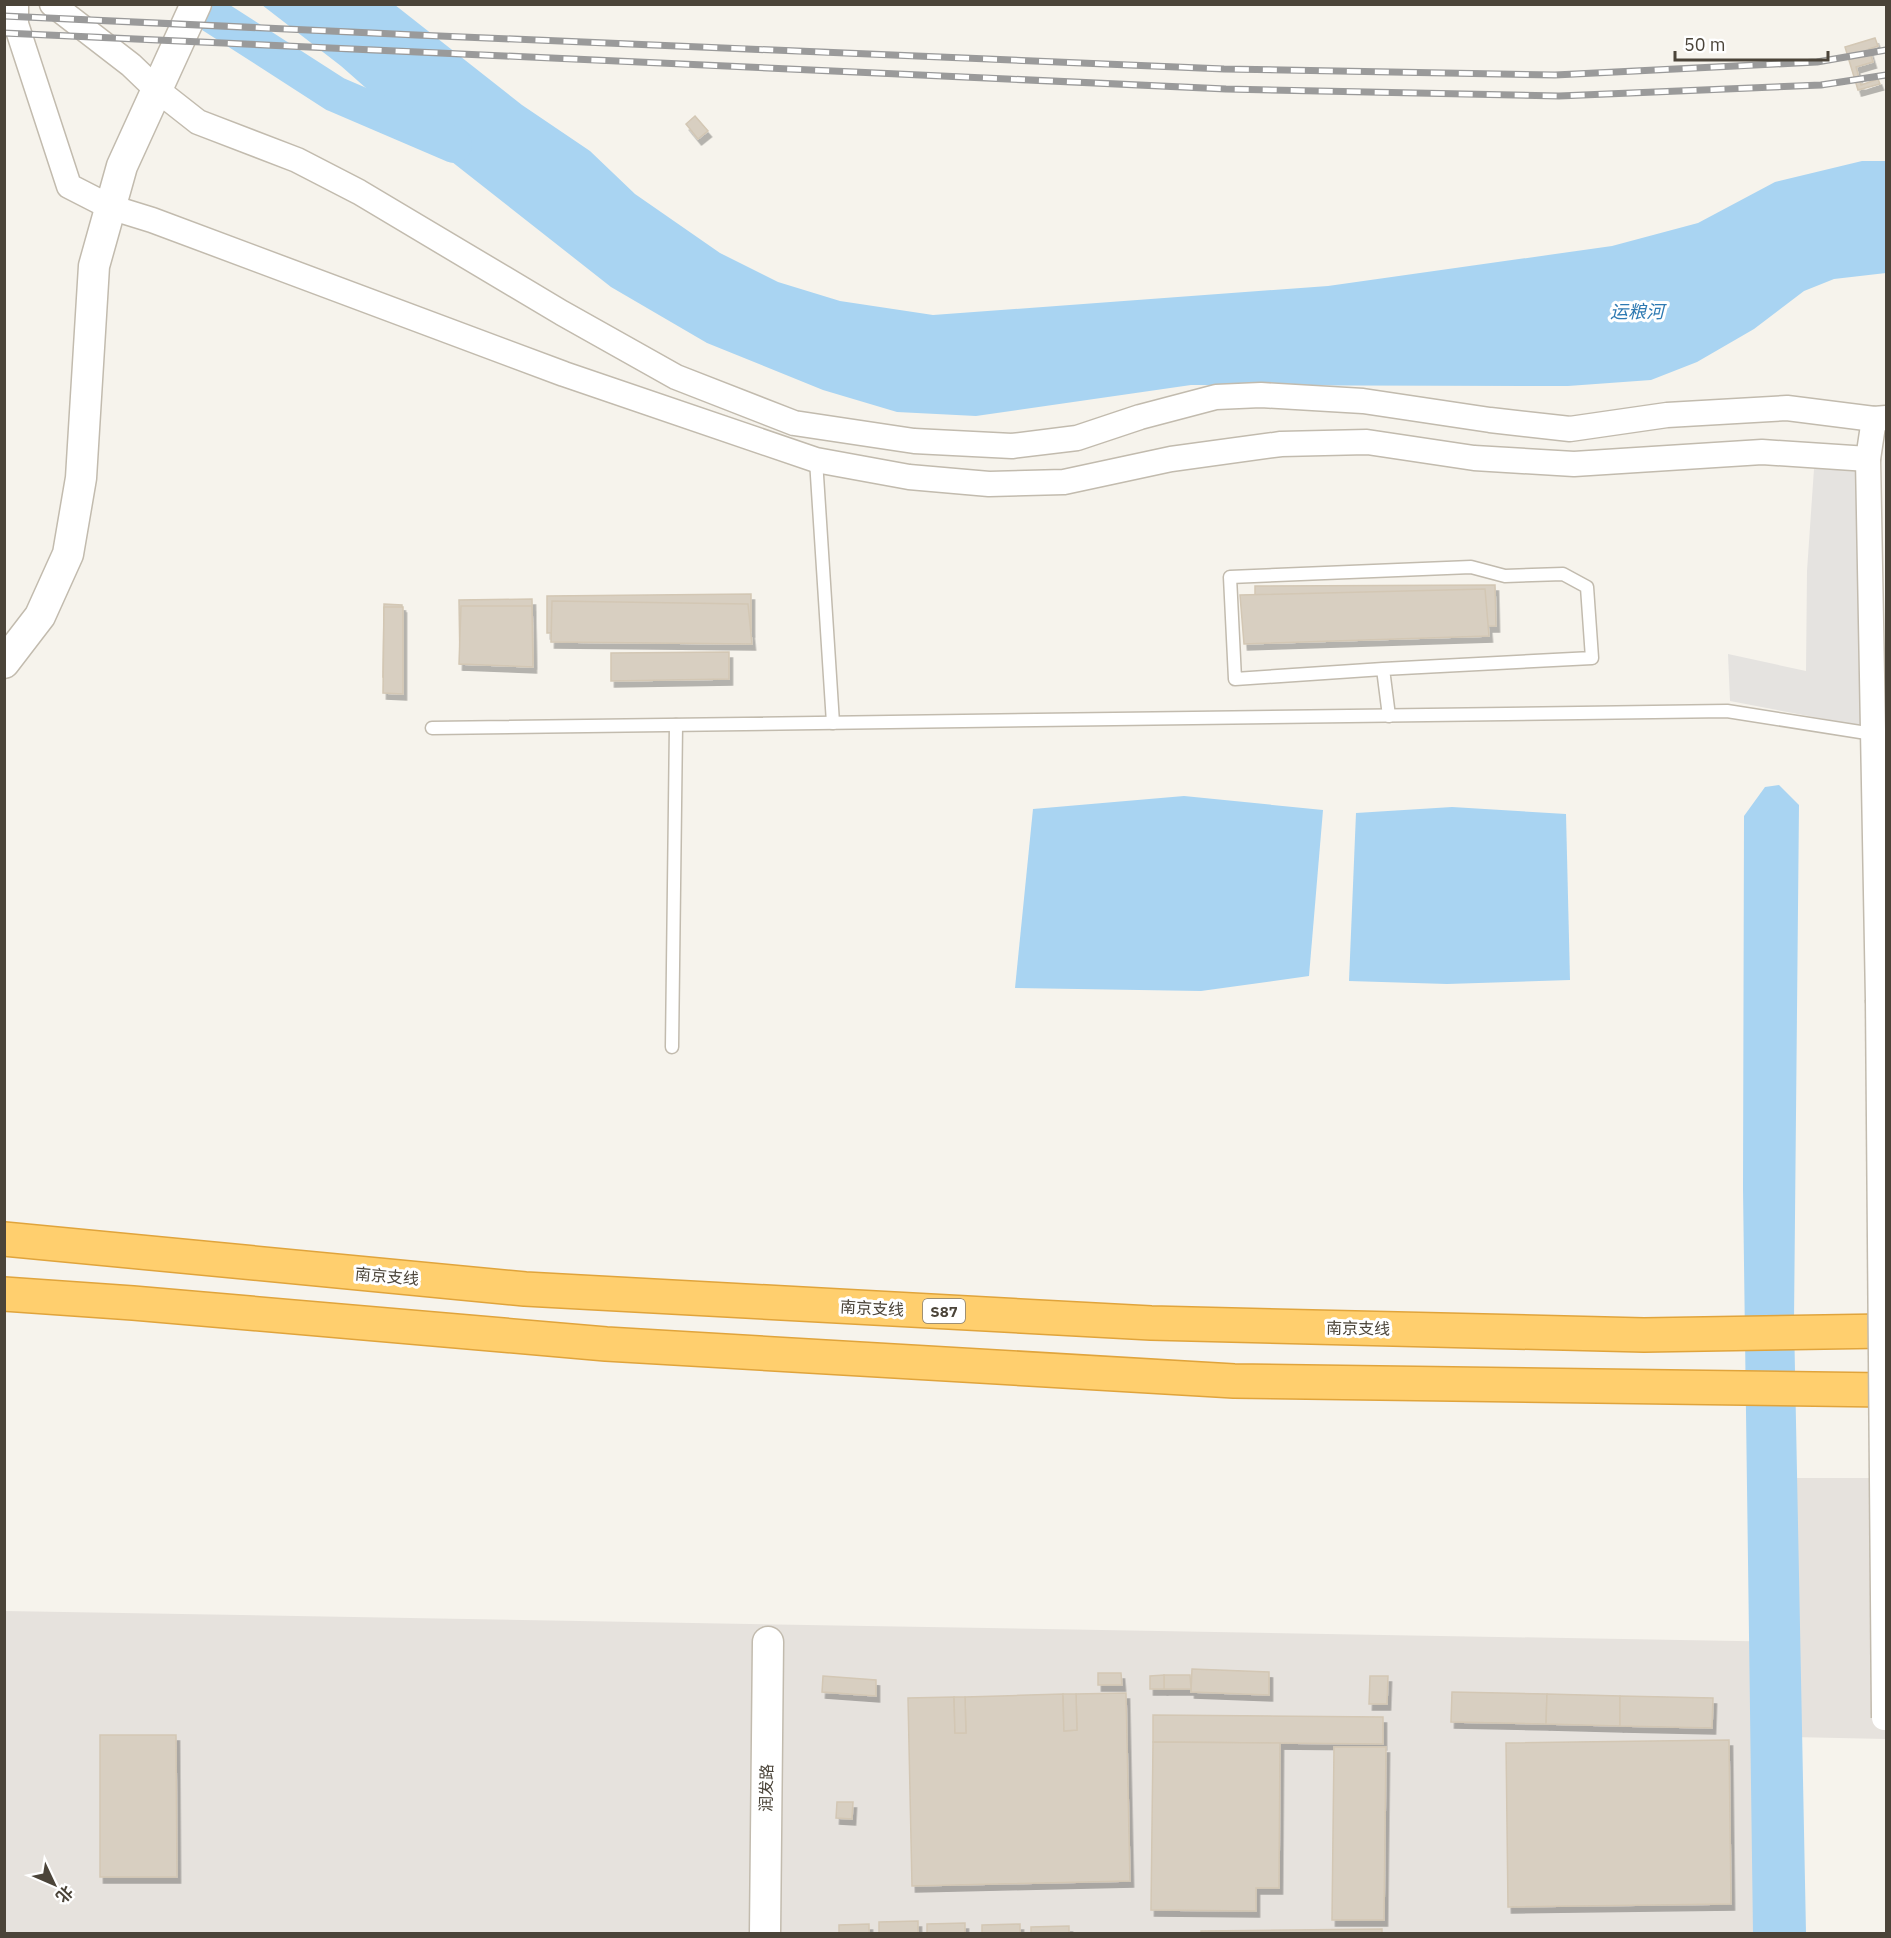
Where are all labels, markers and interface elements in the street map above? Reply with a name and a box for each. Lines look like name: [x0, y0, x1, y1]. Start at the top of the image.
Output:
scale bar: [1675, 24, 1828, 62]
text: 50 m: [1684, 33, 1726, 56]
water label: 运粮河: [1610, 300, 1667, 323]
street label: 南京支线: [354, 1263, 420, 1289]
street label: 南京支线: [840, 1296, 904, 1320]
road number: S87: [923, 1299, 965, 1323]
street label: 南京支线: [1326, 1317, 1390, 1339]
street label: 润发路: [756, 1764, 776, 1812]
north arrow: [24, 1854, 84, 1914]
text: 北: [52, 1882, 78, 1907]

